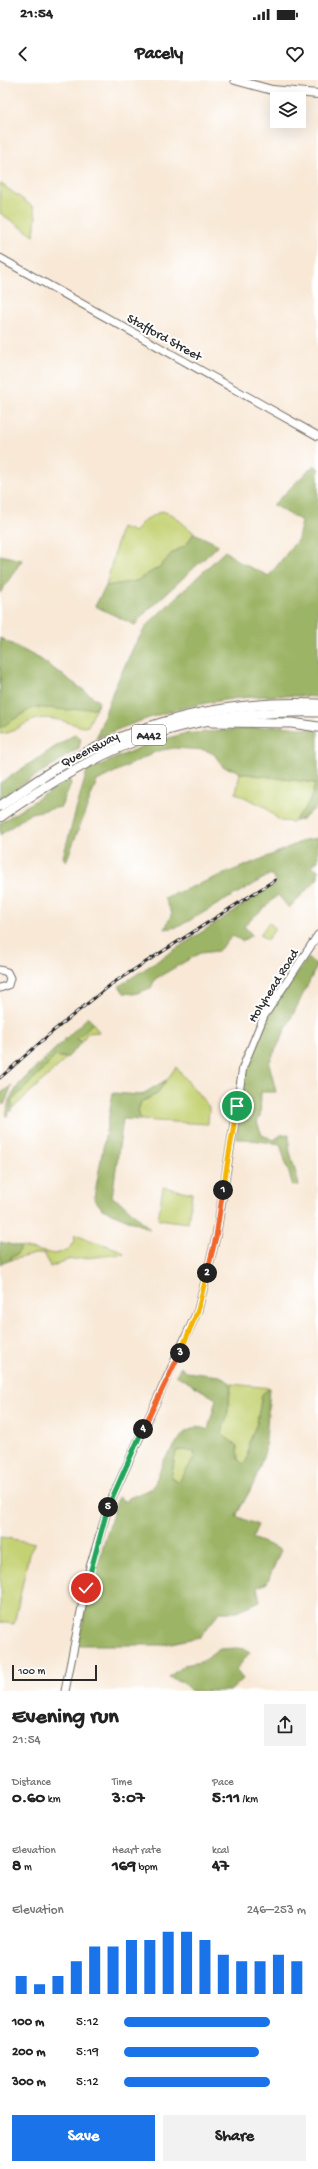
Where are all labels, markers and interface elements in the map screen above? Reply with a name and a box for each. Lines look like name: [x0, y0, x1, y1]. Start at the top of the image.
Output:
text: 21:54: [20, 5, 53, 23]
icon: back: [12, 43, 34, 65]
icon: heart: [284, 43, 306, 65]
text: Pacely: [135, 44, 183, 65]
map controls: [270, 92, 306, 128]
button: layers: [270, 92, 306, 128]
street label: Stafford Street: [124, 311, 205, 366]
road number: A442: [132, 725, 166, 745]
street label: Queensway: [59, 729, 122, 771]
street label: Holyhead Road: [246, 946, 303, 1026]
pin: [220, 1089, 254, 1123]
icon: arrive: [226, 1095, 248, 1117]
pin: 1: [213, 1180, 233, 1200]
text: 1: [221, 1184, 225, 1196]
pin: 2: [197, 1263, 217, 1283]
text: 2: [204, 1267, 210, 1279]
pin: 3: [170, 1343, 190, 1363]
text: 3: [177, 1347, 183, 1359]
pin: 4: [133, 1419, 153, 1439]
text: 4: [140, 1423, 146, 1435]
pin: 5: [98, 1497, 118, 1517]
text: 5: [105, 1501, 111, 1513]
pin: [69, 1571, 103, 1605]
icon: check: [75, 1577, 97, 1599]
scale bar: [12, 1663, 97, 1682]
text: 100 m: [18, 1666, 45, 1678]
button: share: [264, 1704, 306, 1746]
text: Evening run: [12, 1705, 119, 1731]
text: 21:54: [12, 1733, 41, 1748]
text: Distance: [12, 1777, 51, 1789]
text: Time: [112, 1777, 132, 1789]
text: Pace: [212, 1777, 234, 1789]
text: 0.60: [12, 1789, 45, 1809]
text: 3:07: [112, 1789, 145, 1809]
text: 5:11: [212, 1789, 240, 1809]
text: km: [45, 1794, 61, 1806]
text: /km: [240, 1794, 258, 1806]
text: Elevation: [12, 1845, 56, 1857]
text: Heart rate: [112, 1845, 161, 1857]
text: kcal: [212, 1845, 229, 1857]
text: 8: [12, 1857, 21, 1877]
text: 169: [112, 1857, 136, 1877]
text: 47: [212, 1857, 229, 1877]
text: m: [21, 1862, 32, 1874]
text: bpm: [136, 1862, 158, 1874]
text: Elevation: [12, 1903, 64, 1918]
text: 246–253 m: [247, 1903, 306, 1918]
text: 100 m: [12, 2015, 44, 2030]
text: 5:12: [76, 2015, 99, 2030]
text: 200 m: [12, 2045, 45, 2060]
text: 5:19: [76, 2045, 99, 2060]
text: 300 m: [12, 2075, 46, 2090]
text: 5:12: [76, 2075, 99, 2090]
button: Save: [12, 2115, 155, 2161]
button: Share: [163, 2115, 306, 2161]

